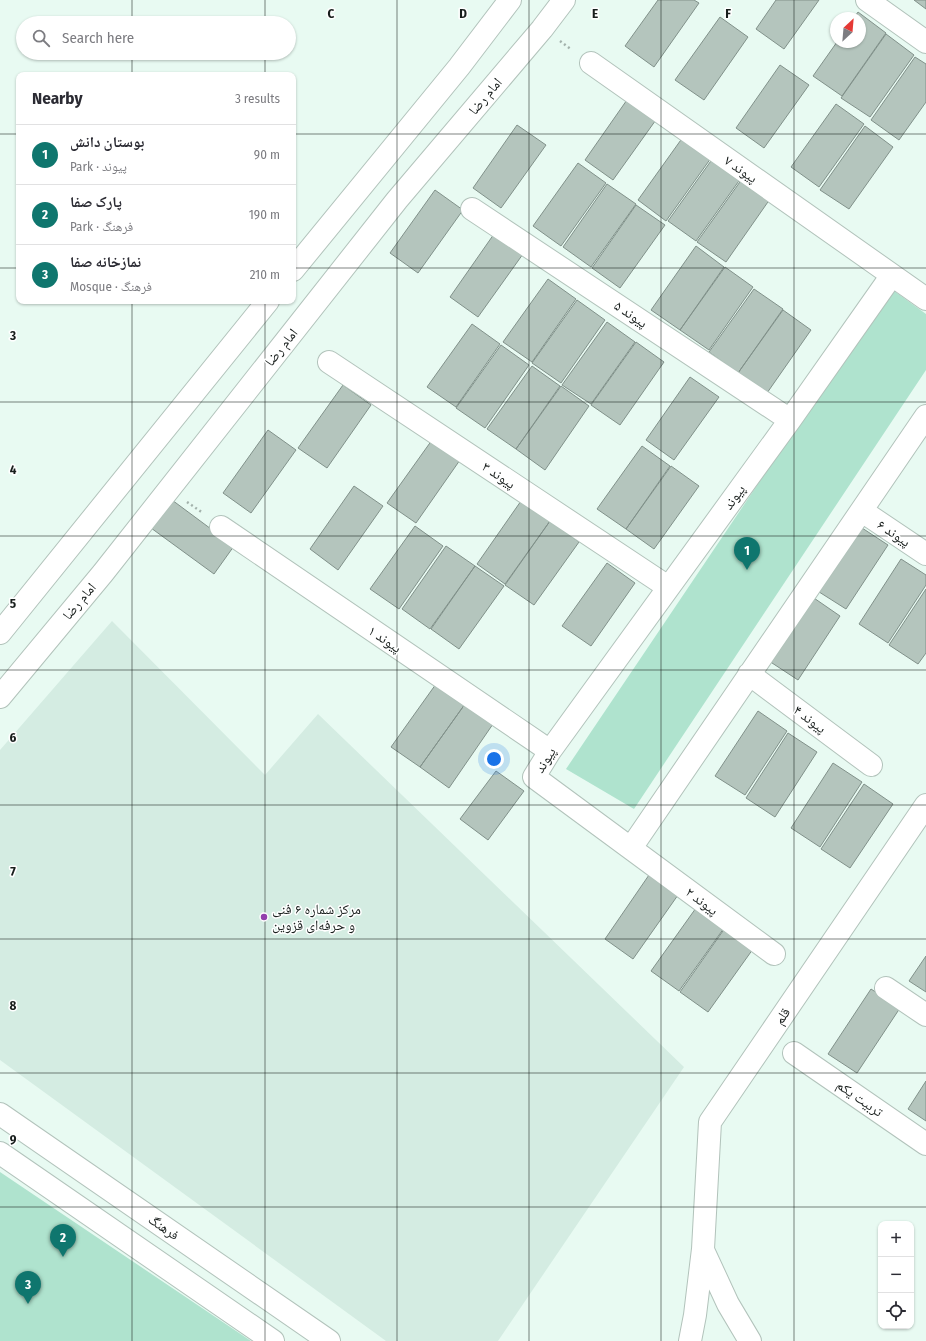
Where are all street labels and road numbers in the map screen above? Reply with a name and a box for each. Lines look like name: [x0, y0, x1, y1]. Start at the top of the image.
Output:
street label: امام رضا: [465, 74, 507, 119]
street label: پیوند ۷: [721, 152, 761, 187]
street label: پیوند ۵: [611, 297, 651, 332]
street label: امام رضا: [261, 325, 302, 370]
street label: پیوند ۳: [479, 458, 519, 493]
street label: پیوند: [720, 481, 749, 513]
street label: پیوند ۶: [874, 516, 914, 551]
street label: امام رضا: [59, 579, 101, 624]
street label: پیوند ۱: [365, 622, 405, 657]
street label: پیوند ۴: [790, 702, 830, 737]
street label: پیوند: [531, 744, 560, 776]
street label: پیوند ۲: [682, 884, 722, 919]
street label: قلم: [771, 1005, 795, 1029]
street label: تربیت یکم: [833, 1076, 886, 1121]
street label: فرهنگ: [145, 1211, 182, 1244]

